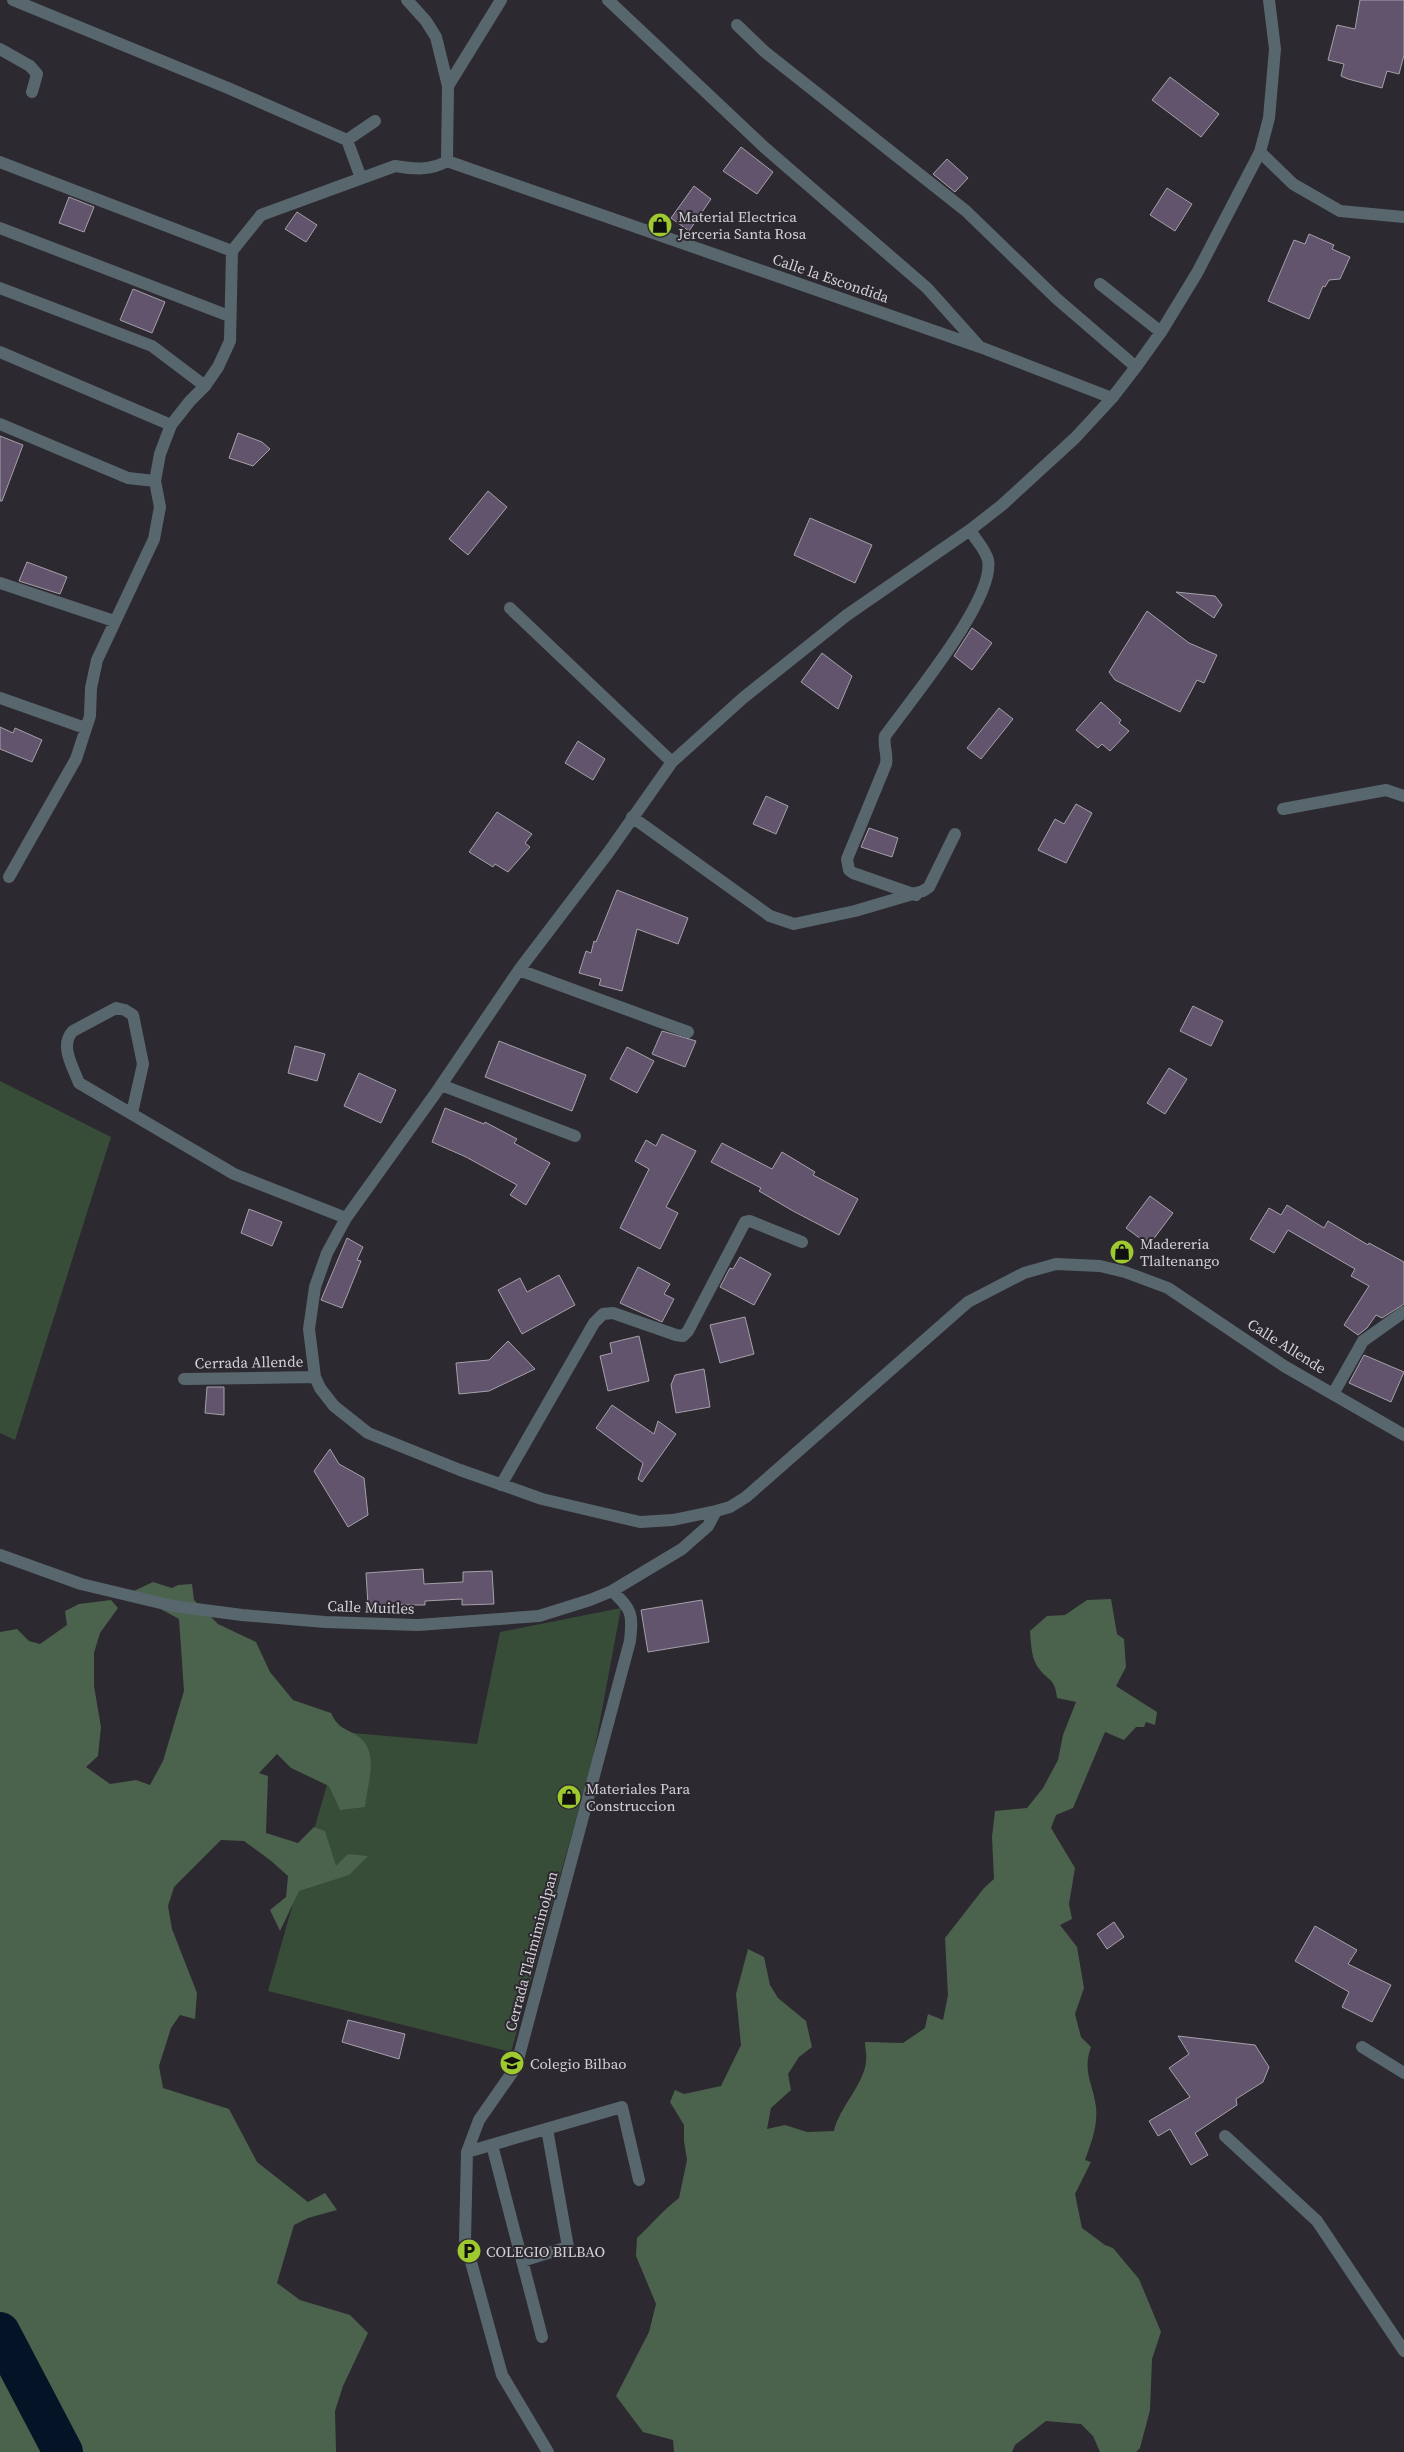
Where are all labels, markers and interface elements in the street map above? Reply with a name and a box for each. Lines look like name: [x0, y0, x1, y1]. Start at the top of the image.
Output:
place label: Material Electrica Jerceria Santa Rosa: [677, 206, 807, 244]
shop icon: Material Electrica Jerceria Santa Rosa: [647, 212, 673, 238]
street label: Calle la Escondida: [770, 248, 892, 308]
place label: Madereria Tlaltenango: [1140, 1233, 1220, 1271]
shop icon: Madereria Tlaltenango: [1109, 1239, 1135, 1265]
street label: Calle Allende: [1244, 1314, 1331, 1379]
street label: Cerrada Allende: [195, 1351, 304, 1373]
street label: Calle Muitles: [327, 1595, 415, 1619]
place label: Materiales Para Construccion: [586, 1778, 691, 1816]
shop icon: Materiales Para Construccion: [556, 1784, 582, 1810]
street label: Cerrada Tlalmiminolpan: [500, 1869, 562, 2033]
school or university icon: Colegio Bilbao: [499, 2050, 525, 2076]
place label: Colegio Bilbao: [530, 2053, 627, 2074]
parking icon: COLEGIO BILBAO: [456, 2238, 482, 2264]
place label: COLEGIO BILBAO: [486, 2241, 605, 2262]

